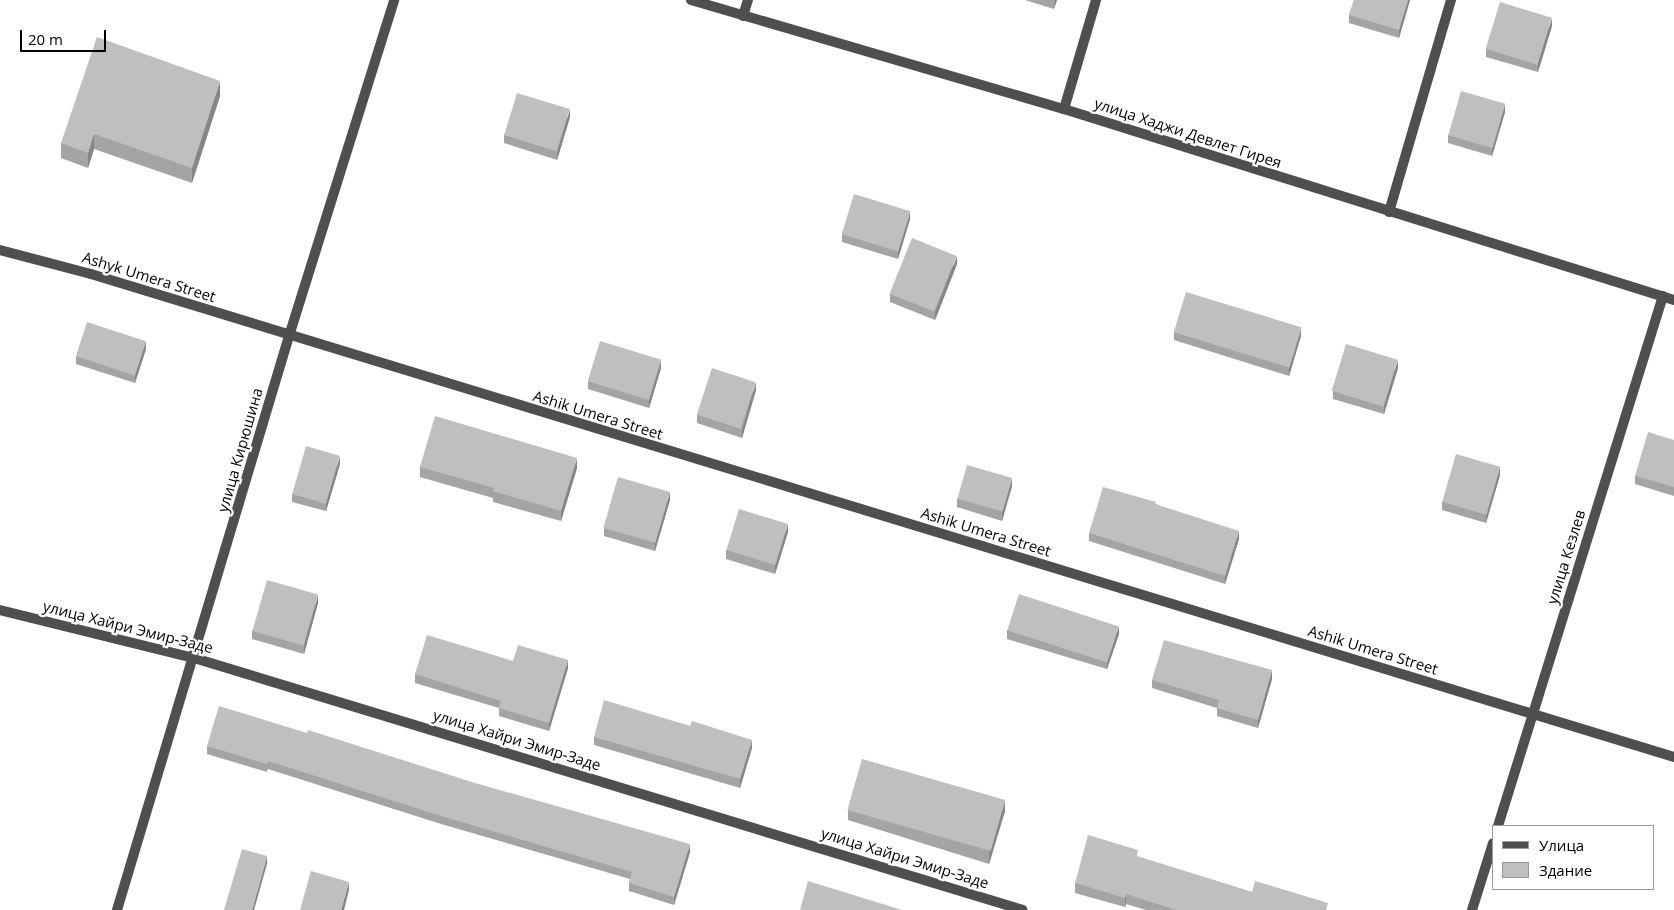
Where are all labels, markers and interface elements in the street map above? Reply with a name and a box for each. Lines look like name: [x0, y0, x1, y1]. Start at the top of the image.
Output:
scale bar: [22, 20, 109, 52]
text: 20 m: [28, 29, 63, 49]
street label: улица Хаджи Девлет Гирея: [1092, 94, 1284, 172]
street label: Ashyk Umera Street: [80, 248, 218, 306]
street label: улица Кирюшина: [214, 386, 266, 514]
street label: Ashik Umera Street: [531, 387, 665, 443]
street label: Ashik Umera Street: [919, 504, 1053, 560]
street label: улица Кезлев: [1543, 508, 1589, 606]
street label: улица Хайри Эмир-Заде: [41, 597, 215, 657]
street label: Ashik Umera Street: [1306, 622, 1440, 678]
street label: улица Хайри Эмир-Заде: [431, 706, 603, 774]
street label: улица Хайри Эмир-Заде: [819, 824, 991, 892]
legend: [1492, 825, 1654, 890]
text: Улица: [1539, 835, 1584, 855]
text: Здание: [1539, 860, 1592, 880]

